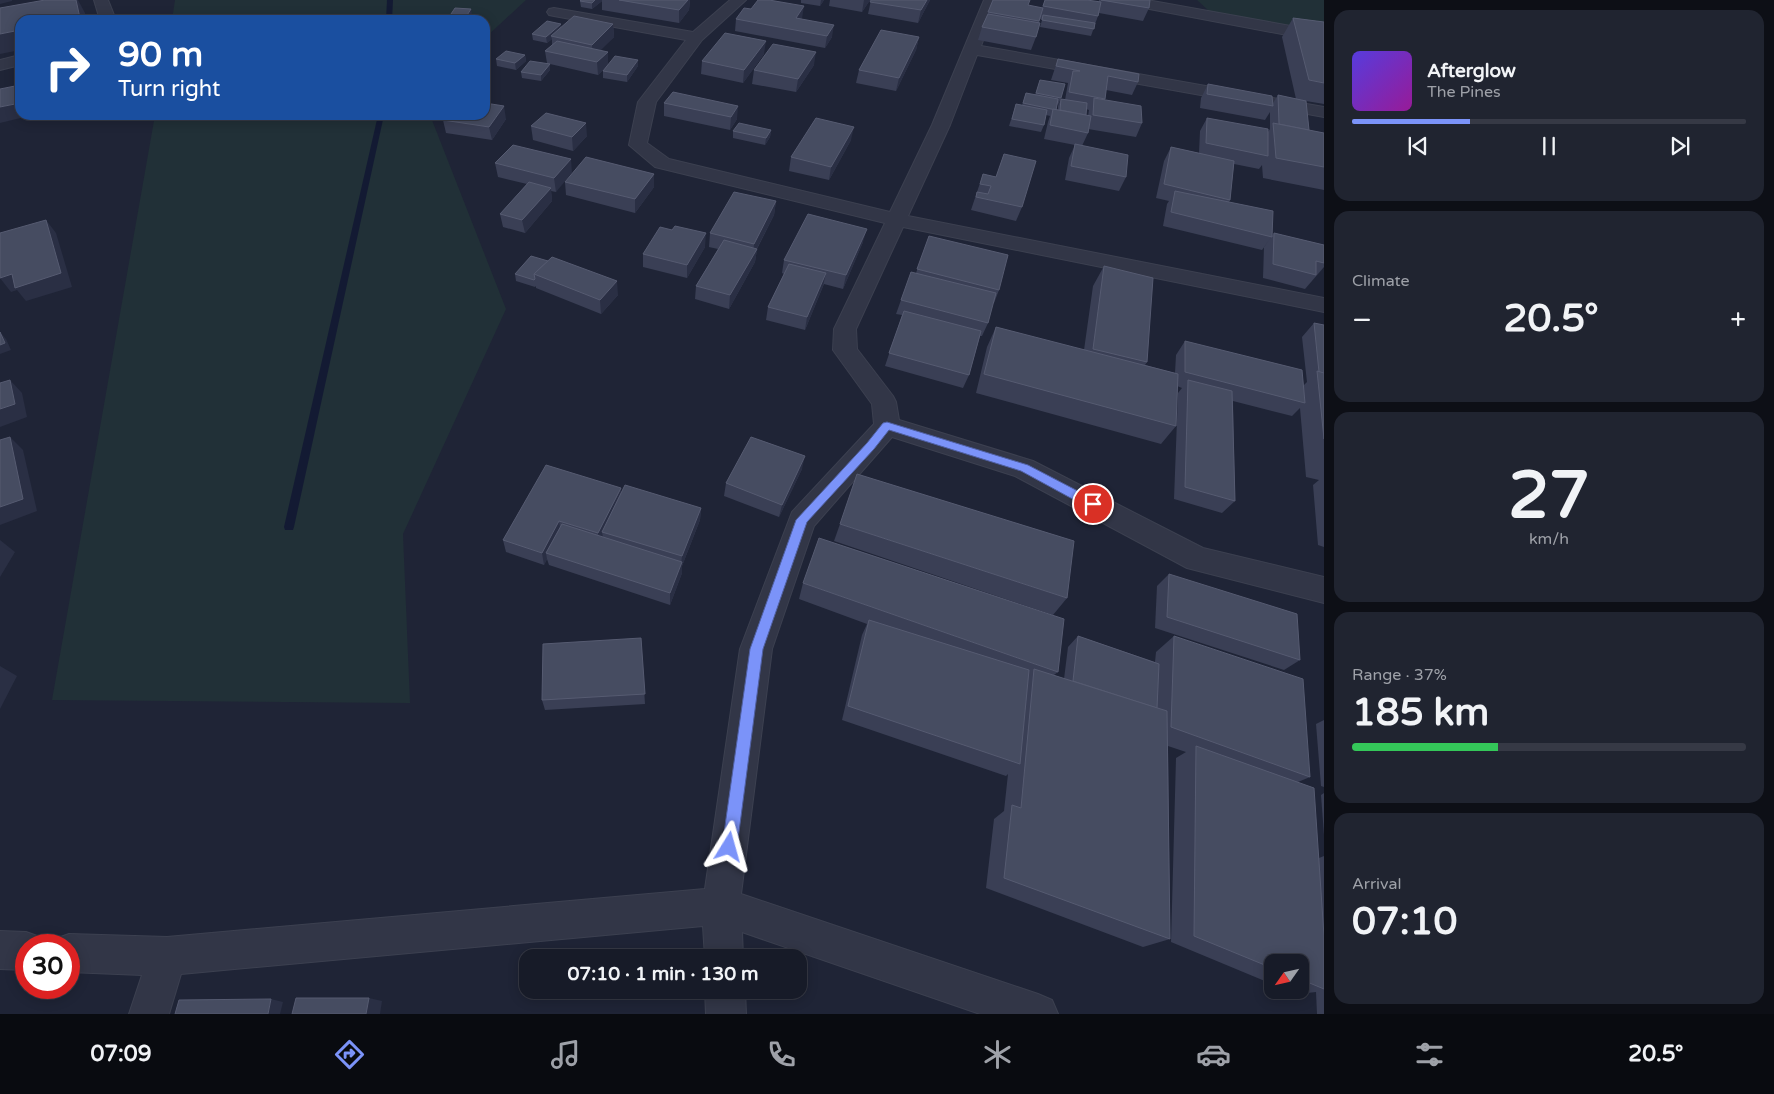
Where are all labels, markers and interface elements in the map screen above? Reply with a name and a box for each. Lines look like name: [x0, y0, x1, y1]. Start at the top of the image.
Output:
text: 90 m: [118, 34, 203, 76]
icon: right: [35, 35, 100, 100]
text: Afterglow: [1427, 60, 1516, 82]
text: Turn right: [118, 76, 220, 102]
text: The Pines: [1427, 82, 1501, 102]
icon: previous: [1404, 132, 1432, 160]
icon: pause: [1535, 132, 1563, 160]
icon: next: [1666, 132, 1694, 160]
text: Climate: [1352, 271, 1410, 291]
text: 20.5°: [1504, 296, 1599, 342]
text: −: [1352, 303, 1372, 337]
text: +: [1730, 303, 1746, 337]
text: 27: [1508, 457, 1590, 536]
pin: [1072, 483, 1114, 525]
icon: arrive: [1079, 490, 1107, 518]
text: km/h: [1529, 529, 1569, 549]
text: Range · 37%: [1352, 665, 1447, 685]
text: 185 km: [1352, 690, 1489, 736]
position arrow: [702, 820, 754, 872]
text: Arrival: [1352, 874, 1401, 894]
text: 07:10: [1352, 899, 1457, 945]
speed limit sign: 30: [15, 934, 80, 999]
north arrow: [1264, 954, 1309, 999]
map controls: [1264, 954, 1309, 999]
text: 07:10 · 1 min · 130 m: [567, 963, 759, 985]
icon: directions: [332, 1037, 367, 1072]
icon: music: [548, 1037, 583, 1072]
icon: phone: [764, 1037, 799, 1072]
icon: climate: [980, 1037, 1015, 1072]
icon: car: [1196, 1037, 1231, 1072]
icon: filters: [1412, 1037, 1447, 1072]
text: 07:09: [90, 1041, 151, 1067]
text: 20.5°: [1628, 1041, 1683, 1067]

